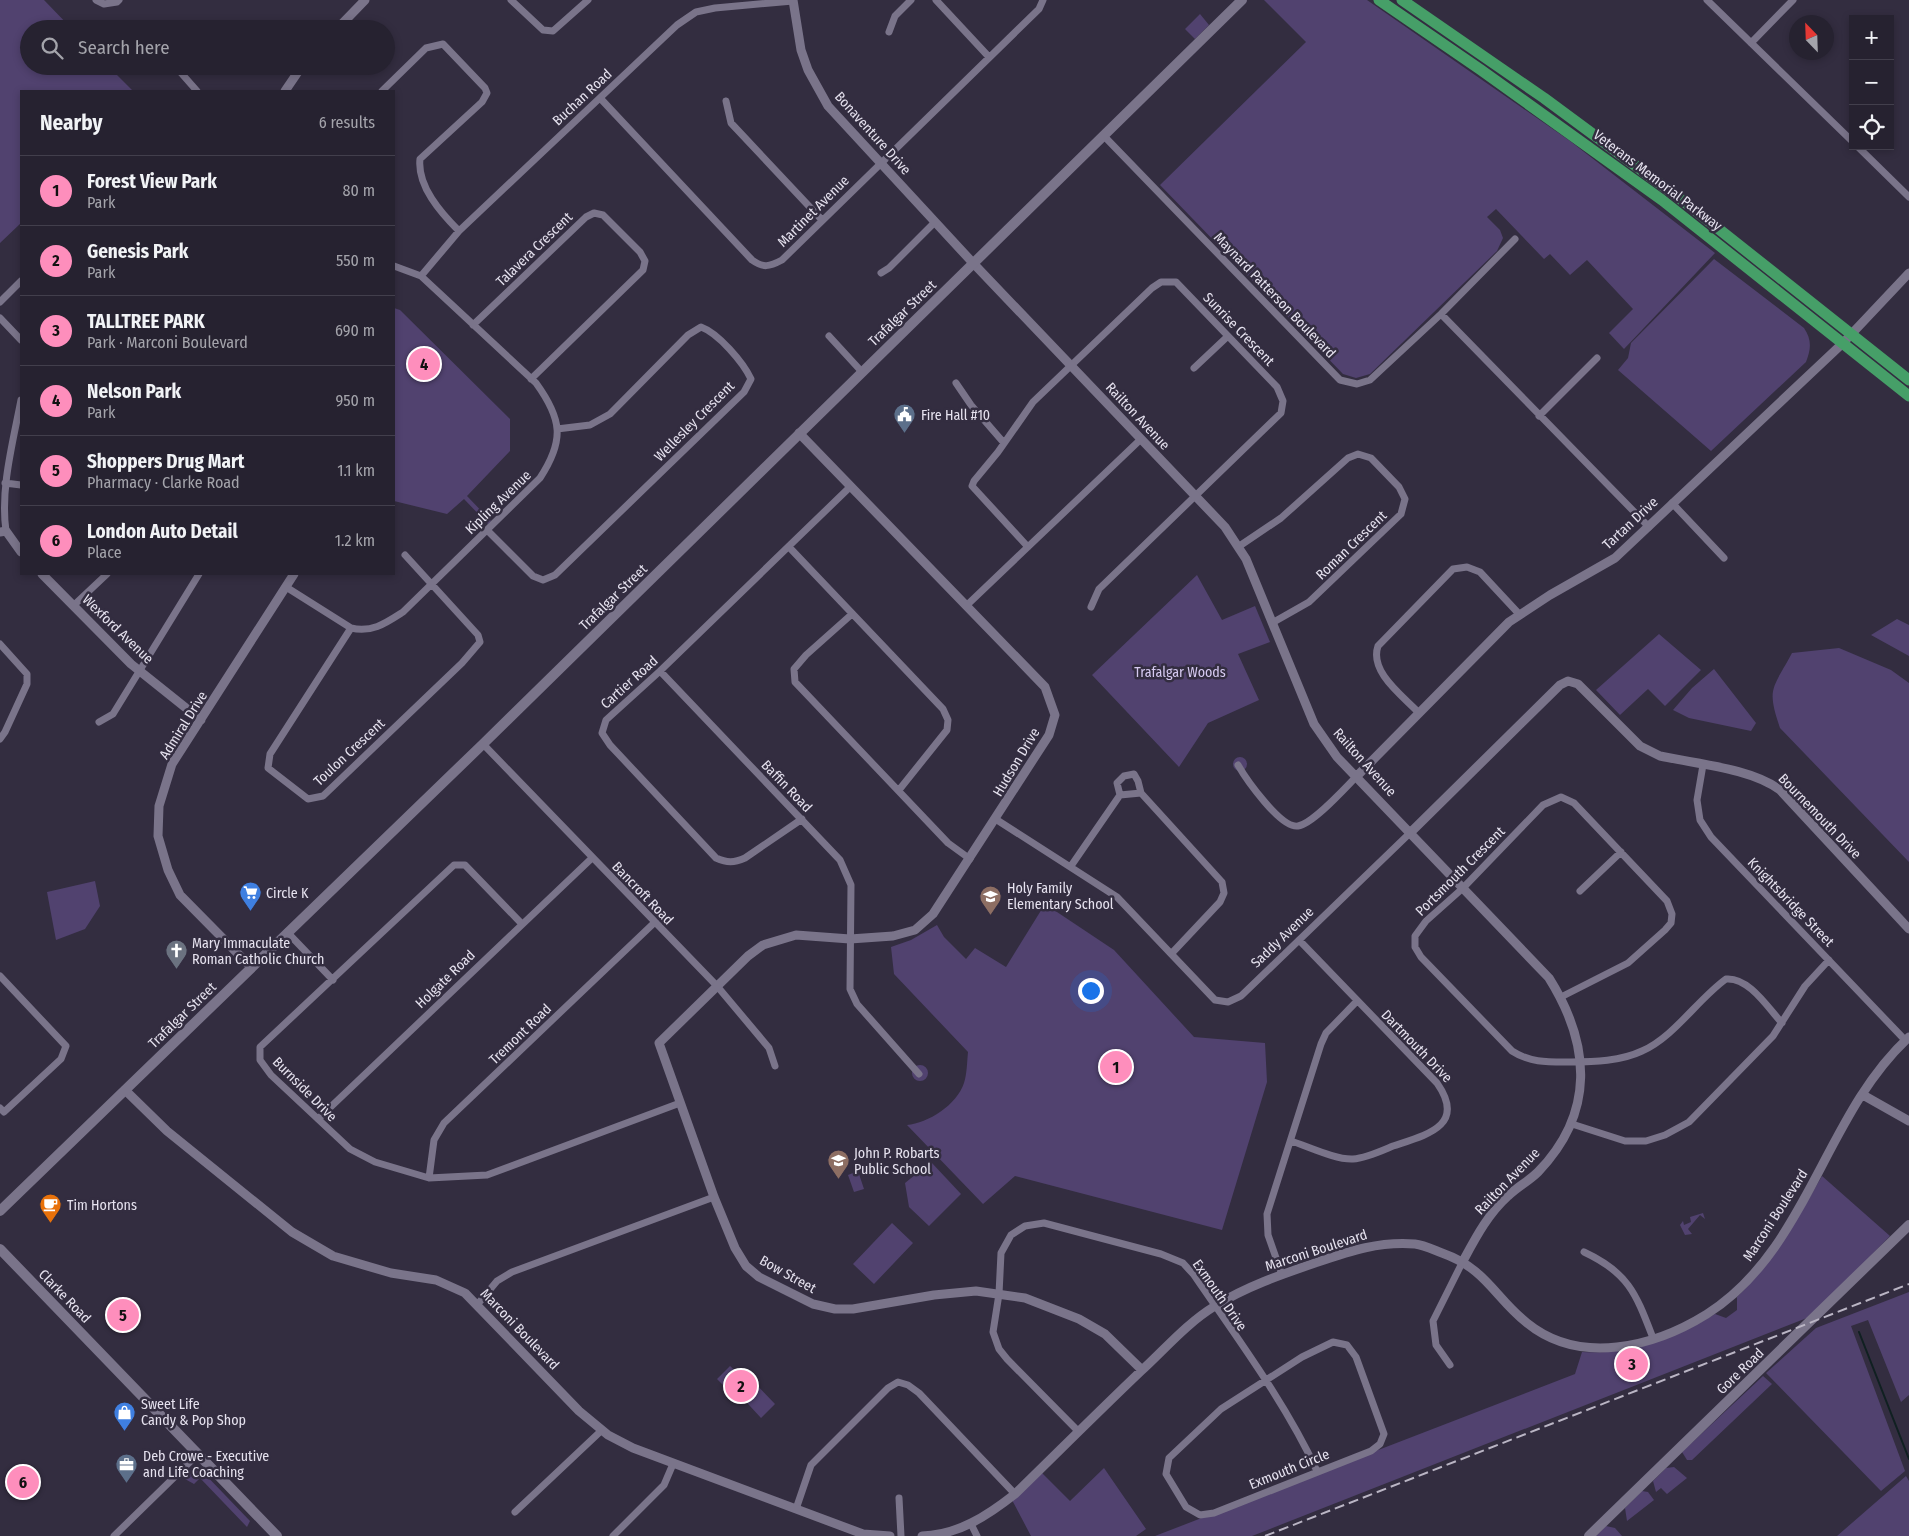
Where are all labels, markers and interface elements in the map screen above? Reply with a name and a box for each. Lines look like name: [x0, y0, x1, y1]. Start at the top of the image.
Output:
north arrow: [1789, 15, 1834, 60]
map controls: [1849, 15, 1894, 150]
button: +: [1849, 15, 1894, 60]
search box: [20, 20, 395, 75]
icon: search: [38, 34, 66, 62]
text: Search here: [78, 36, 170, 59]
button: −: [1849, 60, 1894, 105]
street label: Buchan Road: [549, 66, 616, 129]
street label: Bonaventure Drive: [831, 88, 914, 178]
button: locate: [1849, 105, 1894, 150]
text: Nearby: [40, 110, 102, 136]
text: 6 results: [319, 113, 375, 132]
street label: Veterans Memorial Parkway: [1590, 126, 1726, 235]
text: Forest View Park: [87, 170, 217, 193]
street label: Martinet Avenue: [774, 172, 853, 251]
text: 1: [53, 181, 59, 200]
text: 80 m: [343, 181, 375, 200]
text: Park: [87, 193, 115, 212]
street label: Talavera Crescent: [493, 208, 576, 290]
street label: Maynard Patterson Boulevard: [1210, 229, 1339, 362]
text: Genesis Park: [87, 240, 188, 263]
text: 2: [52, 251, 60, 270]
text: 550 m: [336, 251, 375, 270]
text: Park: [87, 263, 115, 282]
street label: Trafalgar Street: [865, 277, 940, 350]
street label: Sunrise Crescent: [1199, 289, 1278, 370]
text: TALLTREE PARK: [87, 310, 205, 333]
text: 3: [52, 321, 60, 340]
text: 690 m: [335, 321, 375, 340]
text: Park · Marconi Boulevard: [87, 333, 248, 352]
pin: 4: [408, 345, 440, 383]
street label: Wellesley Crescent: [651, 377, 738, 465]
street label: Railton Avenue: [1102, 379, 1173, 454]
text: Nelson Park: [87, 380, 181, 403]
text: 4: [52, 391, 60, 410]
text: 950 m: [335, 391, 375, 410]
text: Park: [87, 403, 115, 422]
public building icon: Fire Hall #10: [893, 403, 917, 434]
place label: Fire Hall #10: [921, 407, 990, 424]
text: Shoppers Drug Mart: [87, 450, 245, 473]
text: 5: [52, 461, 60, 480]
text: 1.1 km: [337, 461, 375, 480]
street label: Kipling Avenue: [462, 467, 535, 538]
text: Pharmacy · Clarke Road: [87, 473, 240, 492]
street label: Tartan Drive: [1599, 494, 1661, 553]
street label: Roman Crescent: [1312, 507, 1391, 583]
text: London Auto Detail: [87, 520, 238, 543]
text: 6: [52, 531, 60, 550]
text: 1.2 km: [335, 531, 375, 550]
text: Place: [87, 543, 122, 562]
street label: Trafalgar Street: [576, 561, 651, 634]
street label: Wexford Avenue: [79, 591, 157, 668]
street label: Cartier Road: [597, 652, 661, 712]
park label: Trafalgar Woods: [1134, 664, 1226, 681]
street label: Admiral Drive: [156, 688, 211, 762]
street label: Toulon Crescent: [310, 715, 389, 790]
street label: Hudson Drive: [989, 725, 1044, 800]
street label: Railton Avenue: [1330, 725, 1400, 800]
street label: Baffin Road: [758, 757, 816, 816]
street label: Bournemouth Drive: [1775, 770, 1865, 863]
street label: Portsmouth Crescent: [1412, 823, 1509, 920]
street label: Knightsbridge Street: [1744, 854, 1838, 951]
street label: Bancroft Road: [608, 858, 677, 928]
place label: Holy Family Elementary School: [1007, 880, 1114, 913]
supermarket icon: Circle K: [238, 881, 262, 912]
school or university icon: Holy Family Elementary School: [979, 884, 1003, 915]
place label: Circle K: [266, 885, 309, 902]
street label: Saddy Avenue: [1248, 903, 1317, 971]
place label: Mary Immaculate Roman Catholic Church: [192, 935, 324, 968]
church icon: Mary Immaculate Roman Catholic Church: [164, 939, 188, 970]
street label: Holgate Road: [412, 947, 479, 1012]
your location: [1078, 978, 1104, 1004]
street label: Trafalgar Street: [145, 979, 220, 1052]
street label: Tremont Road: [486, 1001, 555, 1068]
street label: Dartmouth Drive: [1378, 1006, 1456, 1086]
pin: 1: [1100, 1048, 1132, 1086]
street label: Burnside Drive: [269, 1054, 340, 1125]
street label: Railton Avenue: [1471, 1144, 1543, 1218]
place label: John P. Robarts Public School: [854, 1145, 940, 1178]
school or university icon: John P. Robarts Public School: [826, 1149, 850, 1180]
street label: Marconi Boulevard: [1739, 1166, 1812, 1264]
cafe icon: Tim Hortons: [39, 1193, 63, 1224]
place label: Tim Hortons: [67, 1197, 137, 1214]
street label: Marconi Boulevard: [1263, 1226, 1369, 1275]
street label: Bow Street: [757, 1252, 819, 1297]
street label: Exmouth Drive: [1189, 1256, 1250, 1334]
street label: Clarke Road: [35, 1266, 94, 1327]
street label: Marconi Boulevard: [477, 1285, 563, 1373]
pin: 5: [107, 1296, 139, 1334]
pin: 3: [1616, 1345, 1648, 1383]
street label: Gore Road: [1713, 1345, 1768, 1398]
pin: 2: [725, 1367, 757, 1405]
place label: Sweet Life Candy & Pop Shop: [141, 1396, 246, 1429]
shop icon: Sweet Life Candy & Pop Shop: [113, 1400, 137, 1431]
street label: Exmouth Circle: [1247, 1446, 1332, 1493]
place label: Deb Crowe - Executive and Life Coaching: [143, 1448, 269, 1481]
office icon: Deb Crowe - Executive and Life Coaching: [115, 1452, 139, 1483]
pin: 6: [7, 1463, 39, 1501]

